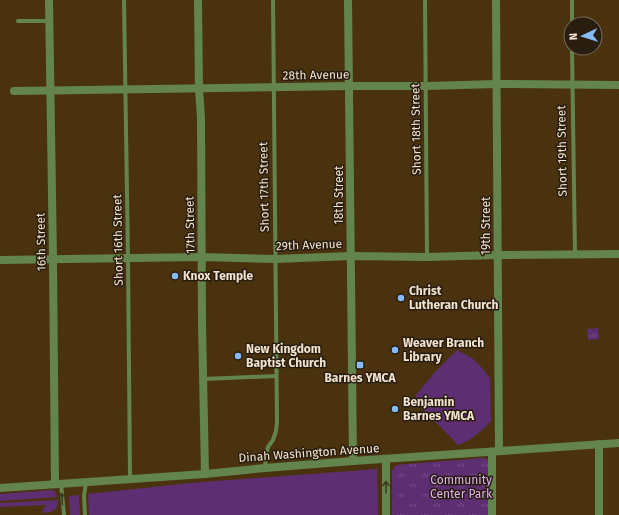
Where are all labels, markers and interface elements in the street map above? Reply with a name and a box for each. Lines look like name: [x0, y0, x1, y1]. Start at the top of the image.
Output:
north arrow: [563, 16, 603, 56]
text: N: [567, 33, 580, 41]
street label: 28th Avenue: [282, 67, 350, 83]
street label: Short 18th Street: [408, 82, 424, 175]
street label: Short 19th Street: [554, 105, 570, 197]
street label: Short 17th Street: [256, 141, 272, 232]
street label: 18th Street: [332, 165, 346, 224]
street label: Short 16th Street: [110, 194, 126, 286]
street label: 17th Street: [182, 195, 198, 254]
street label: 19th Street: [479, 196, 493, 255]
street label: 16th Street: [33, 212, 49, 271]
street label: 29th Avenue: [276, 237, 342, 253]
place label: Knox Temple: [183, 269, 254, 283]
marker: Knox Temple: [170, 271, 180, 281]
place label: Christ Lutheran Church: [409, 284, 499, 312]
marker: Christ Lutheran Church: [396, 293, 406, 303]
place label: Weaver Branch Library: [403, 336, 484, 364]
place label: New Kingdom Baptist Church: [246, 342, 326, 370]
marker: Weaver Branch Library: [390, 345, 400, 355]
marker: New Kingdom Baptist Church: [233, 351, 243, 361]
marker: Barnes YMCA: [355, 360, 365, 370]
place label: Barnes YMCA: [324, 371, 396, 385]
place label: Benjamin Barnes YMCA: [403, 395, 475, 423]
marker: Benjamin Barnes YMCA: [390, 404, 400, 414]
street label: Dinah Washington Avenue: [238, 441, 380, 465]
park label: Community Center Park: [430, 473, 493, 501]
one-way arrow: [382, 481, 390, 494]
one-way arrow: [59, 493, 66, 506]

